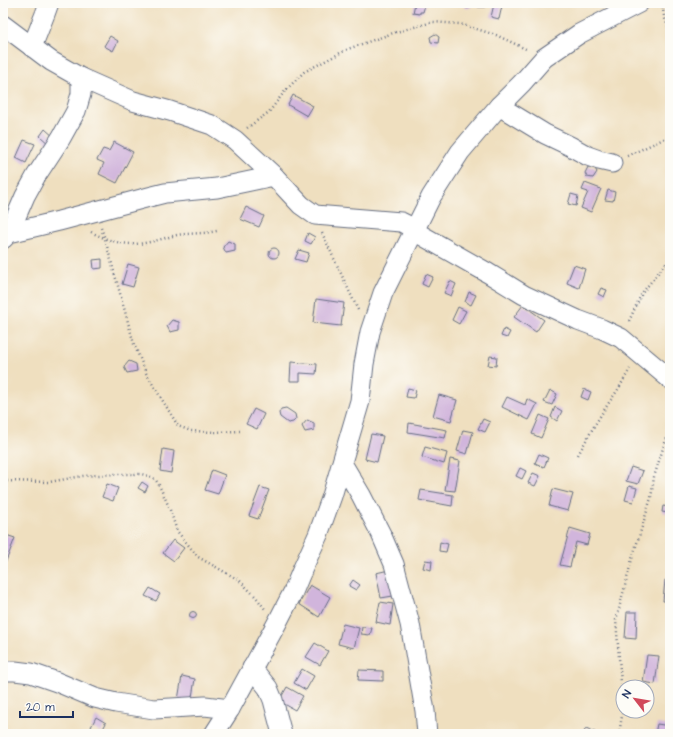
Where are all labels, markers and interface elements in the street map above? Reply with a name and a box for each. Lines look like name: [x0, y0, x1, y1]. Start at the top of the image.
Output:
north arrow: [615, 679, 655, 719]
text: N: [619, 687, 635, 701]
scale bar: [20, 693, 73, 719]
text: 20 m: [26, 699, 55, 716]

